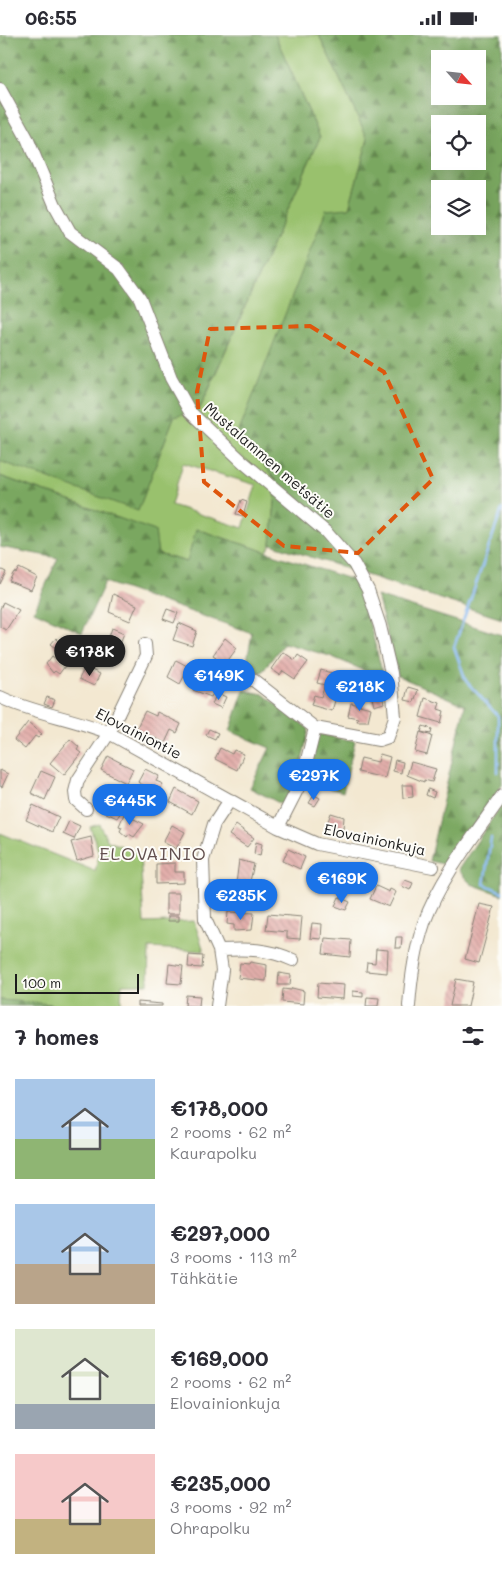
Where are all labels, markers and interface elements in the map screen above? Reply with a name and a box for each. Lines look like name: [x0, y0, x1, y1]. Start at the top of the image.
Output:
text: 06:55: [25, 5, 77, 30]
north arrow: [431, 50, 486, 105]
map controls: [431, 50, 486, 235]
button: locate: [431, 115, 486, 170]
button: layers: [431, 180, 486, 235]
street label: Mustalammen metsätie: [200, 397, 340, 523]
pin: €178K: [55, 635, 125, 677]
text: €178K: [65, 640, 115, 661]
pin: €149K: [184, 659, 254, 701]
text: €149K: [194, 664, 244, 685]
pin: €218K: [325, 669, 395, 712]
text: €218K: [335, 675, 385, 696]
street label: Elovainiontie: [93, 703, 185, 763]
pin: €297K: [279, 759, 349, 801]
text: €297K: [289, 764, 339, 785]
pin: €445K: [95, 783, 165, 826]
text: €445K: [103, 789, 157, 810]
street label: Elovainionkuja: [322, 818, 428, 860]
district label: ELOVAINIO: [99, 841, 207, 865]
pin: €169K: [307, 861, 377, 904]
text: €169K: [317, 867, 367, 888]
pin: €235K: [206, 879, 276, 921]
text: €235K: [215, 884, 267, 905]
scale bar: [15, 971, 139, 994]
text: 100 m: [22, 973, 61, 992]
icon: filters: [459, 1022, 487, 1050]
text: 7 homes: [15, 1023, 99, 1050]
text: €178,000: [170, 1094, 268, 1121]
icon: home: [55, 1099, 115, 1159]
text: 2 rooms · 62 m²: [170, 1121, 291, 1142]
text: Kaurapolku: [170, 1142, 257, 1163]
text: €297,000: [170, 1219, 270, 1246]
icon: home: [55, 1224, 115, 1284]
text: 3 rooms · 113 m²: [170, 1246, 297, 1267]
text: Tähkätie: [170, 1267, 238, 1288]
text: €169,000: [170, 1344, 269, 1371]
icon: home: [55, 1349, 115, 1409]
text: 2 rooms · 62 m²: [170, 1371, 291, 1392]
text: Elovainionkuja: [170, 1392, 281, 1413]
text: €235,000: [170, 1469, 271, 1496]
icon: home: [55, 1474, 115, 1534]
text: 3 rooms · 92 m²: [170, 1496, 292, 1517]
text: Ohrapolku: [170, 1517, 250, 1538]

